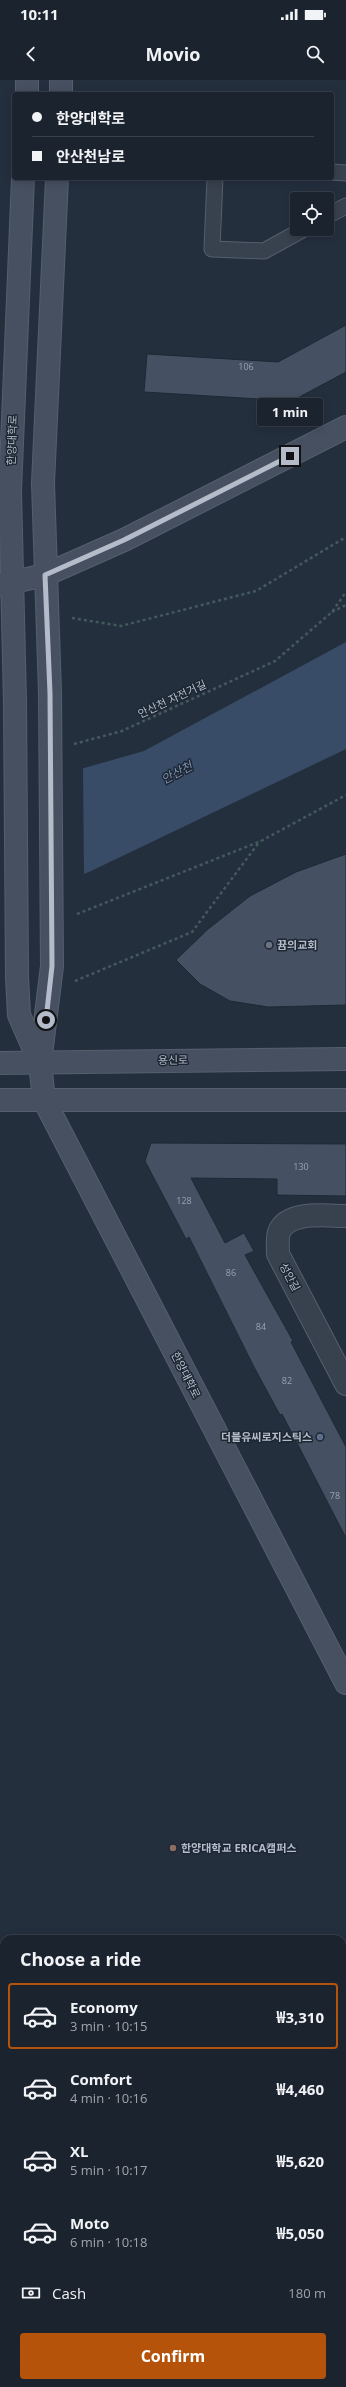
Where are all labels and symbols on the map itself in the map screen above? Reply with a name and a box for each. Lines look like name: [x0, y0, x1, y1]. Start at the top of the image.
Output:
house number: 106: [238, 360, 254, 373]
callout: 1 min: [257, 398, 323, 426]
street label: 한양대학로: [3, 414, 20, 466]
route end: [281, 447, 299, 465]
street label: 안산천 자전거길: [135, 676, 208, 721]
water label: 안산천: [158, 756, 197, 788]
place label: 뀸의교회: [277, 937, 317, 952]
marker: 뀸의교회: [264, 940, 274, 950]
route start: [37, 1011, 55, 1029]
street label: 용신로: [158, 1052, 188, 1067]
house number: 130: [293, 1160, 309, 1173]
house number: 128: [176, 1194, 192, 1207]
street label: 성안길: [277, 1260, 304, 1294]
house number: 86: [226, 1266, 236, 1279]
house number: 84: [256, 1320, 266, 1333]
street label: 한양대학로: [168, 1349, 205, 1401]
house number: 82: [282, 1374, 292, 1387]
place label: 더블유씨로지스틱스: [221, 1429, 312, 1444]
marker: 더블유씨로지스틱스: [315, 1432, 325, 1442]
house number: 78: [330, 1489, 340, 1502]
place label: 한양대학교 ERICA캠퍼스: [181, 1840, 296, 1855]
marker: 한양대학교 ERICA캠퍼스: [168, 1843, 178, 1853]

